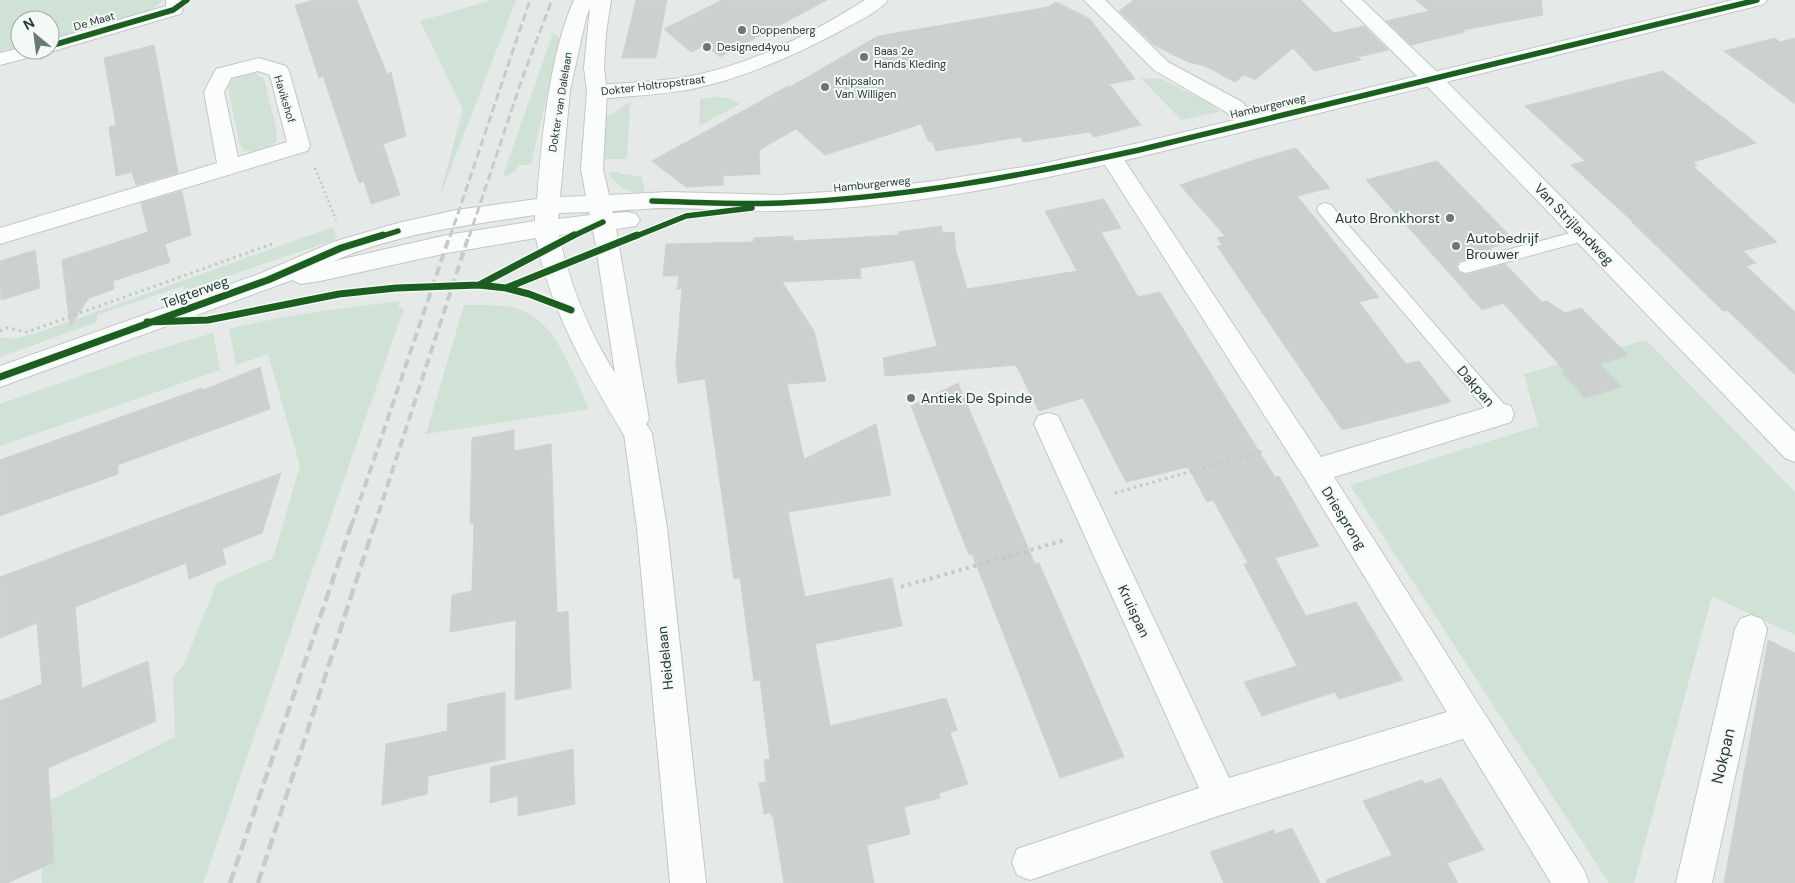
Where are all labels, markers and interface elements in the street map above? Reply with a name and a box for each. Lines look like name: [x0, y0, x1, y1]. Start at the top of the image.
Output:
street label: De Maat: [72, 8, 116, 34]
north arrow: [10, 10, 60, 60]
text: N: [20, 13, 38, 34]
place label: Doppenberg: [752, 23, 816, 37]
marker: Doppenberg: [736, 24, 748, 36]
place label: Designed4you: [717, 40, 789, 54]
marker: Designed4you: [701, 41, 713, 53]
place label: Baas 2e Hands Kleding: [874, 44, 946, 71]
street label: Dokter van Dalelaan: [545, 51, 575, 153]
marker: Baas 2e Hands Kleding: [858, 51, 870, 63]
street label: Dokter Holtropstraat: [600, 72, 706, 98]
street label: Havikshof: [271, 74, 299, 125]
place label: Knipsalon Van Willigen: [835, 74, 896, 101]
marker: Knipsalon Van Willigen: [819, 81, 831, 93]
street label: Hamburgerweg: [1229, 90, 1307, 122]
street label: Hamburgerweg: [833, 173, 911, 195]
street label: Van Strijlandweg: [1530, 179, 1618, 269]
place label: Auto Bronkhorst: [1335, 209, 1440, 227]
marker: Auto Bronkhorst: [1444, 212, 1456, 224]
place label: Autobedrijf Brouwer: [1466, 229, 1539, 263]
marker: Autobedrijf Brouwer: [1450, 240, 1462, 252]
street label: Telgterweg: [159, 272, 231, 312]
street label: Dakpan: [1453, 362, 1499, 410]
place label: Antiek De Spinde: [921, 389, 1032, 407]
marker: Antiek De Spinde: [905, 392, 917, 404]
street label: Driesprong: [1318, 483, 1371, 553]
street label: Kruispan: [1114, 582, 1154, 640]
street label: Heidelaan: [653, 625, 677, 691]
street label: Nokpan: [1706, 726, 1740, 786]

